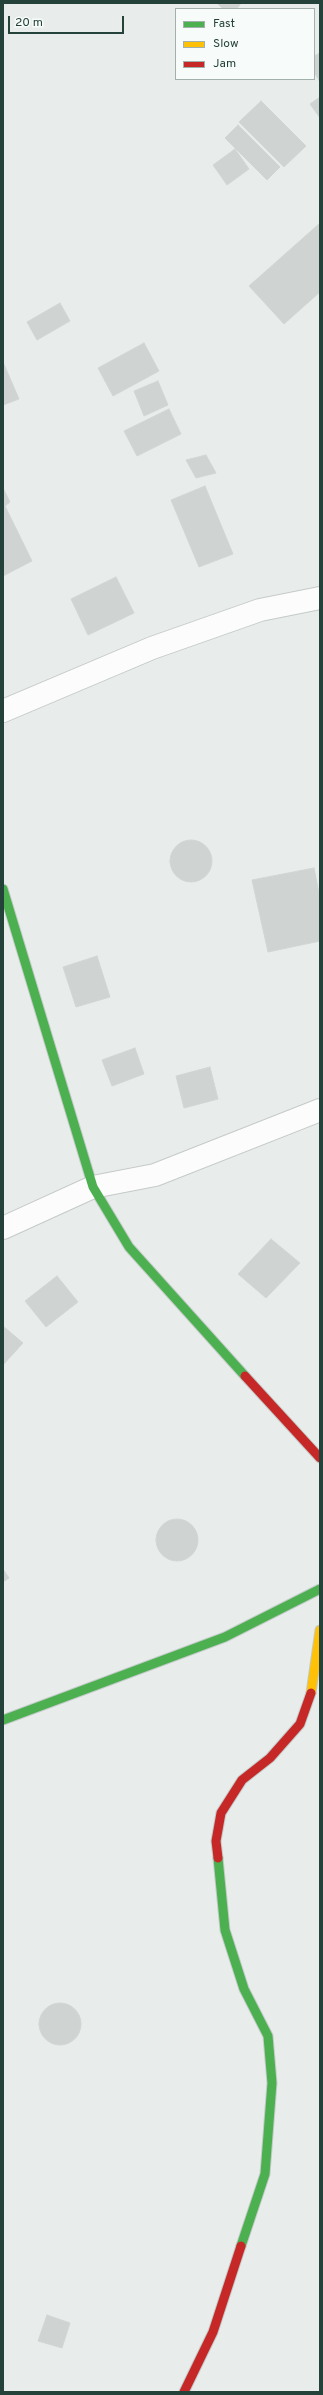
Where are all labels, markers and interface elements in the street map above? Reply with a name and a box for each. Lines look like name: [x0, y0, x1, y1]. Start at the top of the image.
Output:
scale bar: [10, 8, 126, 34]
legend: [175, 8, 315, 80]
text: 20 m: [15, 15, 43, 31]
text: Fast: [213, 16, 235, 32]
text: Slow: [213, 36, 239, 52]
text: Jam: [213, 56, 236, 72]

